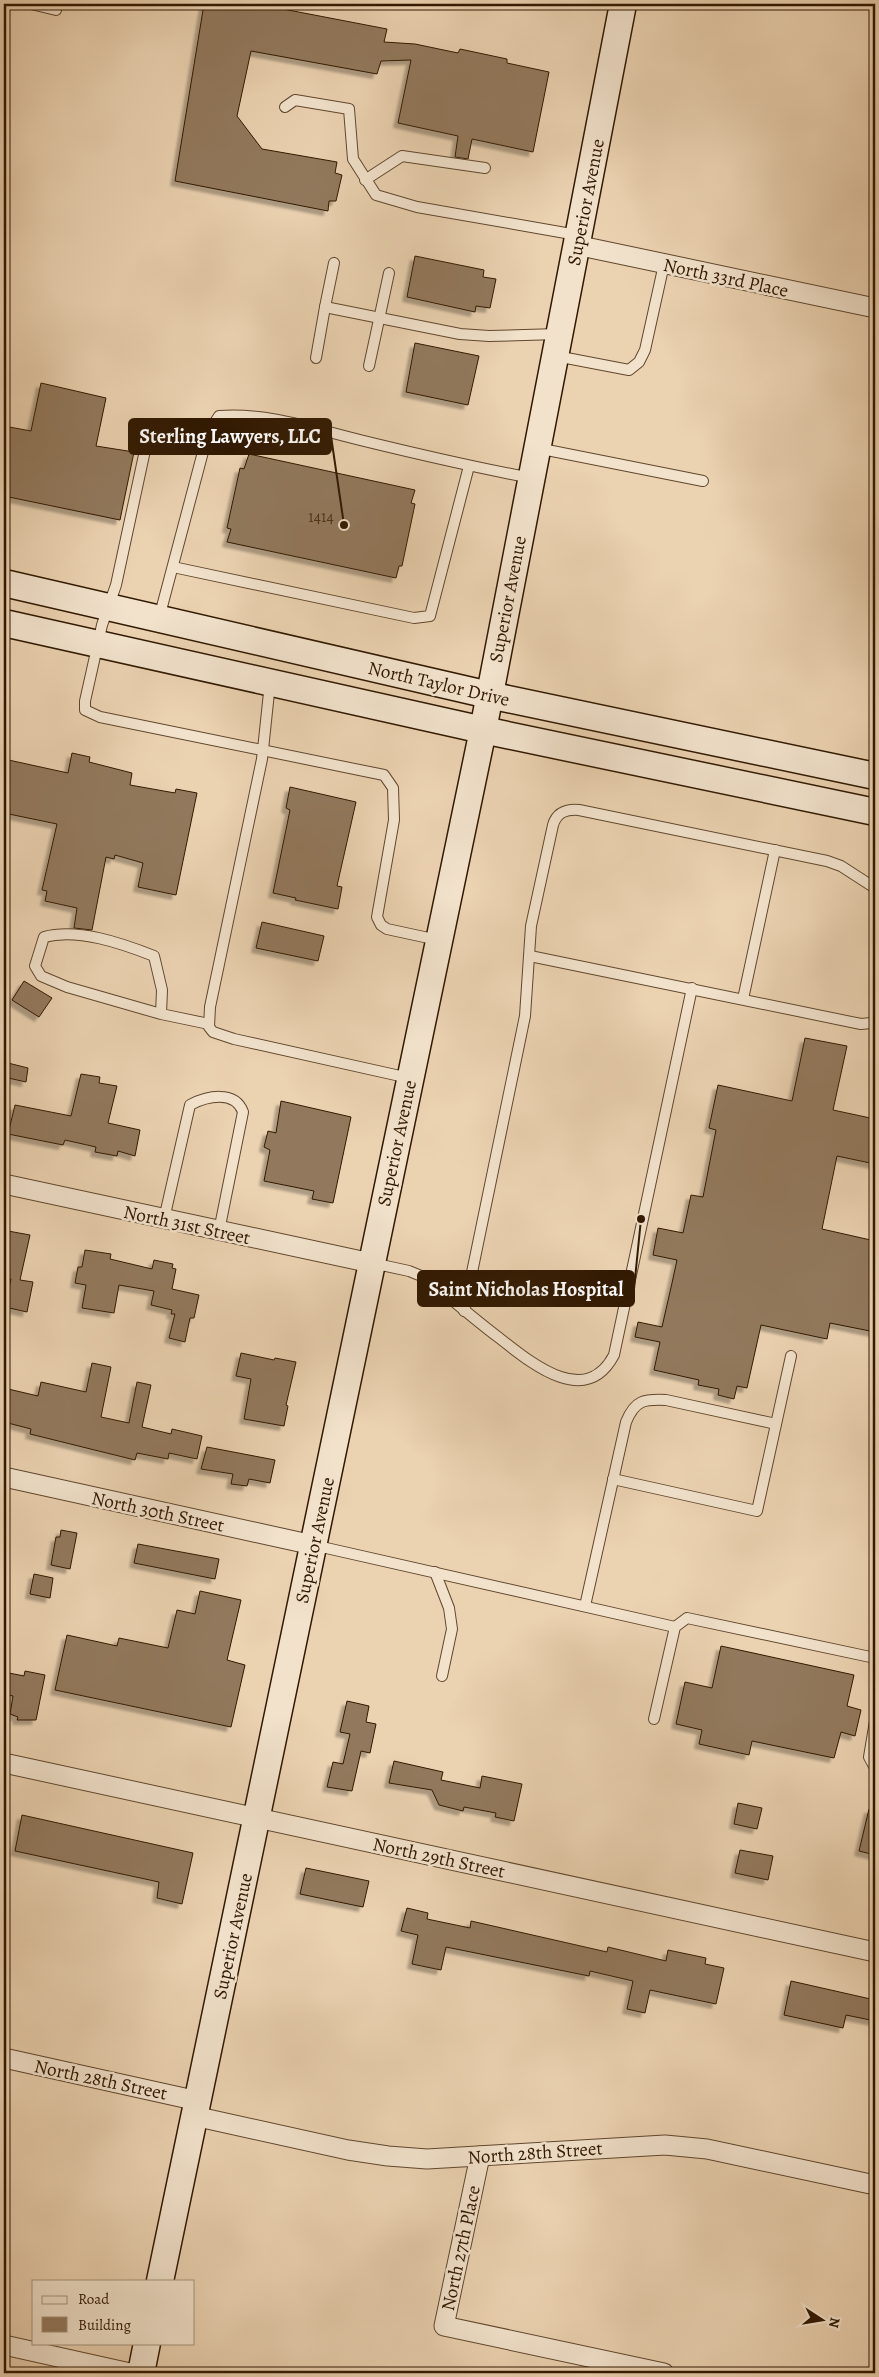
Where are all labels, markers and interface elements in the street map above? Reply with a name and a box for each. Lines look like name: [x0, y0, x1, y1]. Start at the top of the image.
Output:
street label: Superior Avenue: [561, 137, 611, 268]
street label: North 33rd Place: [661, 252, 791, 304]
callout: Sterling Lawyers, LLC: [129, 419, 331, 454]
text: Sterling Lawyers, LLC: [139, 423, 321, 450]
house number: 1414: [308, 506, 334, 528]
street label: Superior Avenue: [483, 534, 533, 665]
street label: North Taylor Drive: [366, 655, 512, 713]
street label: Superior Avenue: [371, 1078, 423, 1209]
street label: North 31st Street: [121, 1199, 253, 1251]
callout: Saint Nicholas Hospital: [418, 1271, 634, 1306]
text: Saint Nicholas Hospital: [428, 1276, 624, 1303]
street label: Superior Avenue: [289, 1475, 341, 1606]
street label: North 30th Street: [89, 1485, 227, 1539]
street label: North 29th Street: [370, 1831, 507, 1885]
street label: Superior Avenue: [207, 1871, 259, 2002]
street label: North 28th Street: [32, 2053, 170, 2107]
street label: North 28th Street: [467, 2135, 603, 2171]
street label: North 27th Place: [435, 2183, 487, 2313]
legend: [32, 2280, 195, 2344]
text: Road: [78, 2289, 110, 2309]
north arrow: [796, 2294, 846, 2344]
text: Building: [78, 2315, 131, 2335]
text: N: [824, 2316, 845, 2330]

